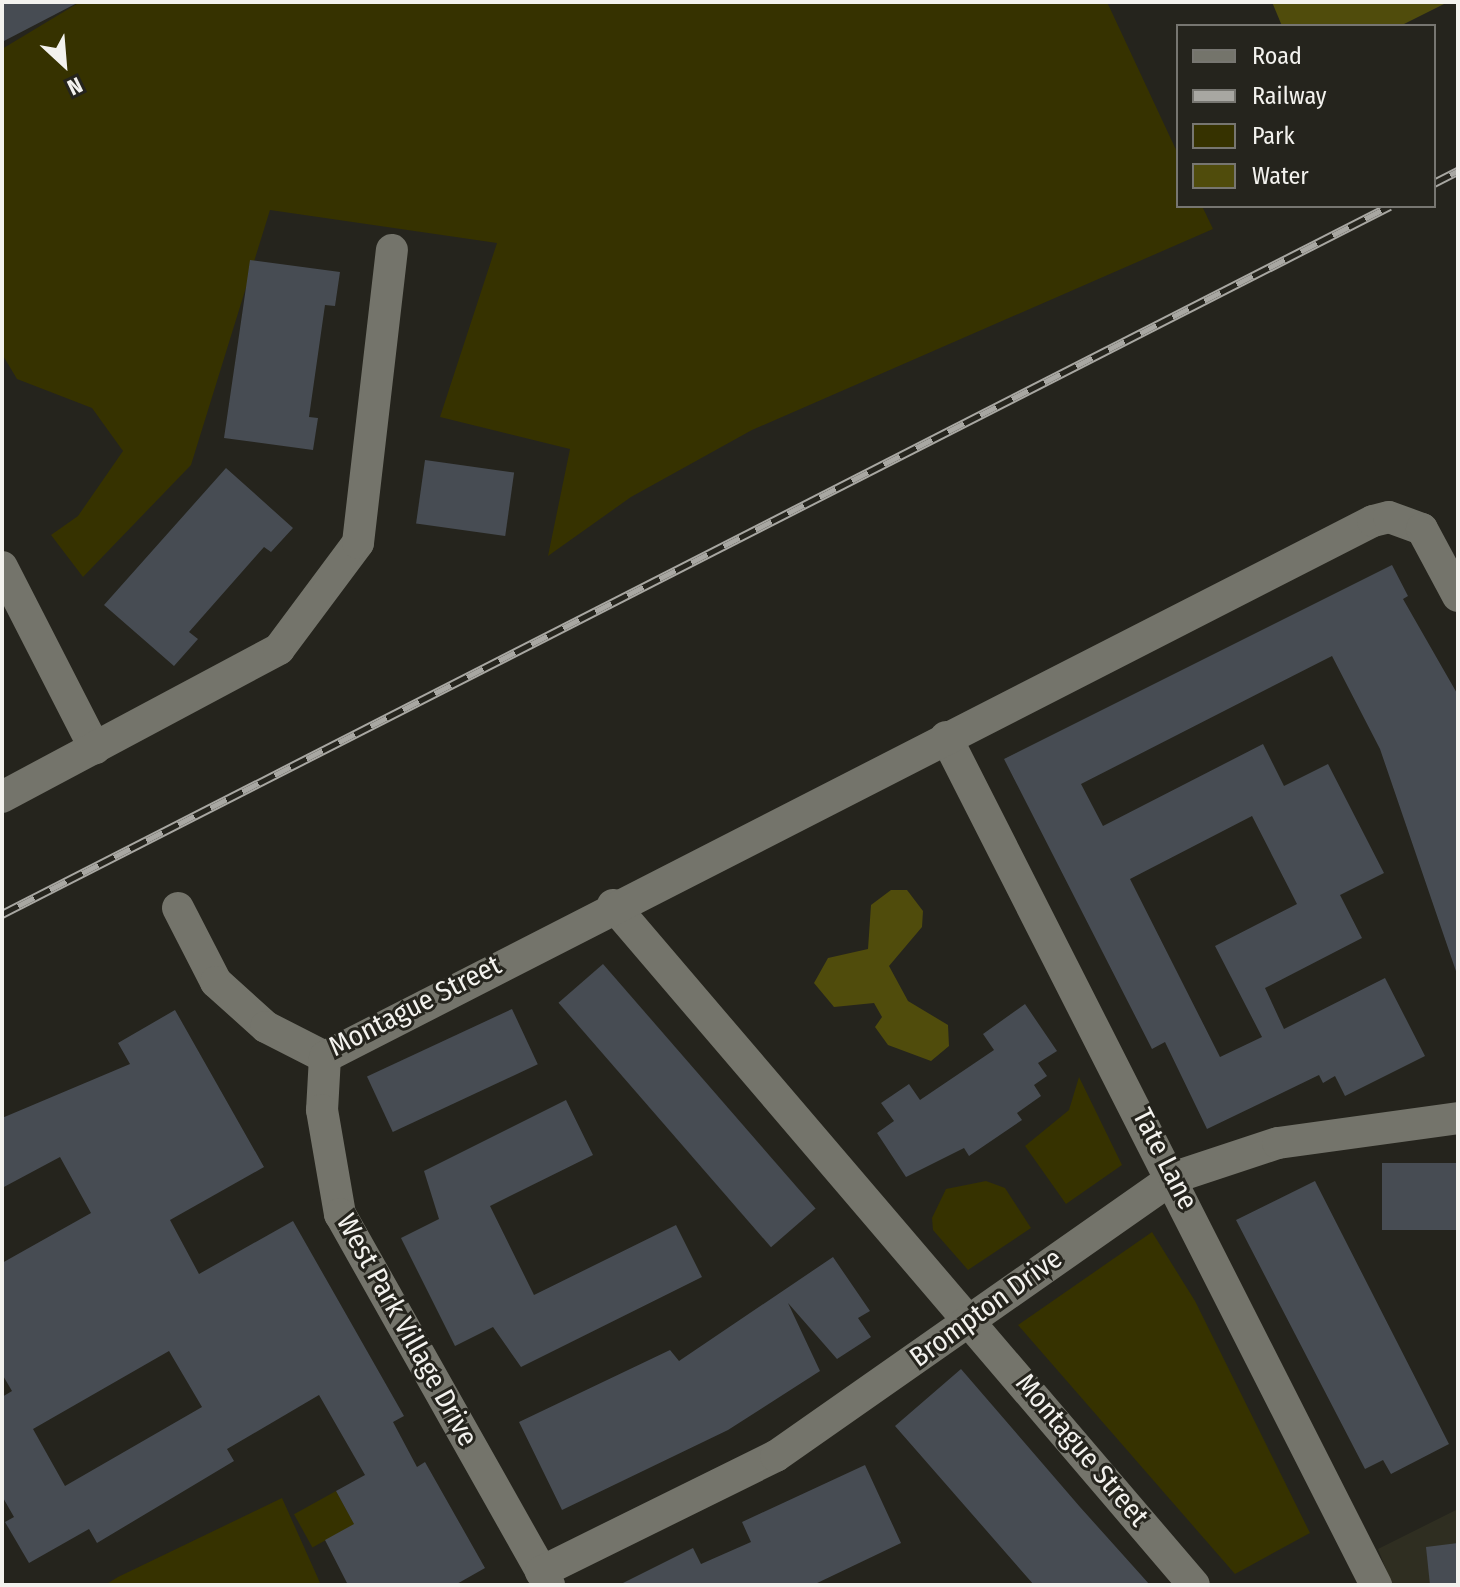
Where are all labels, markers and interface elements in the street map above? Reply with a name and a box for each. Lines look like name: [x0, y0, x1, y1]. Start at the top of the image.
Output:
north arrow: [24, 24, 104, 104]
legend: [1176, 24, 1436, 208]
text: Road: [1252, 42, 1302, 70]
text: N: [63, 71, 87, 101]
text: Railway: [1252, 82, 1327, 110]
text: Park: [1252, 122, 1295, 150]
text: Water: [1252, 162, 1309, 190]
street label: Montague Street: [323, 948, 507, 1064]
street label: Tate Lane: [1125, 1103, 1205, 1215]
street label: West Park Village Drive: [329, 1208, 485, 1452]
street label: Brompton Drive: [904, 1242, 1068, 1374]
street label: Montague Street: [1009, 1367, 1155, 1533]

